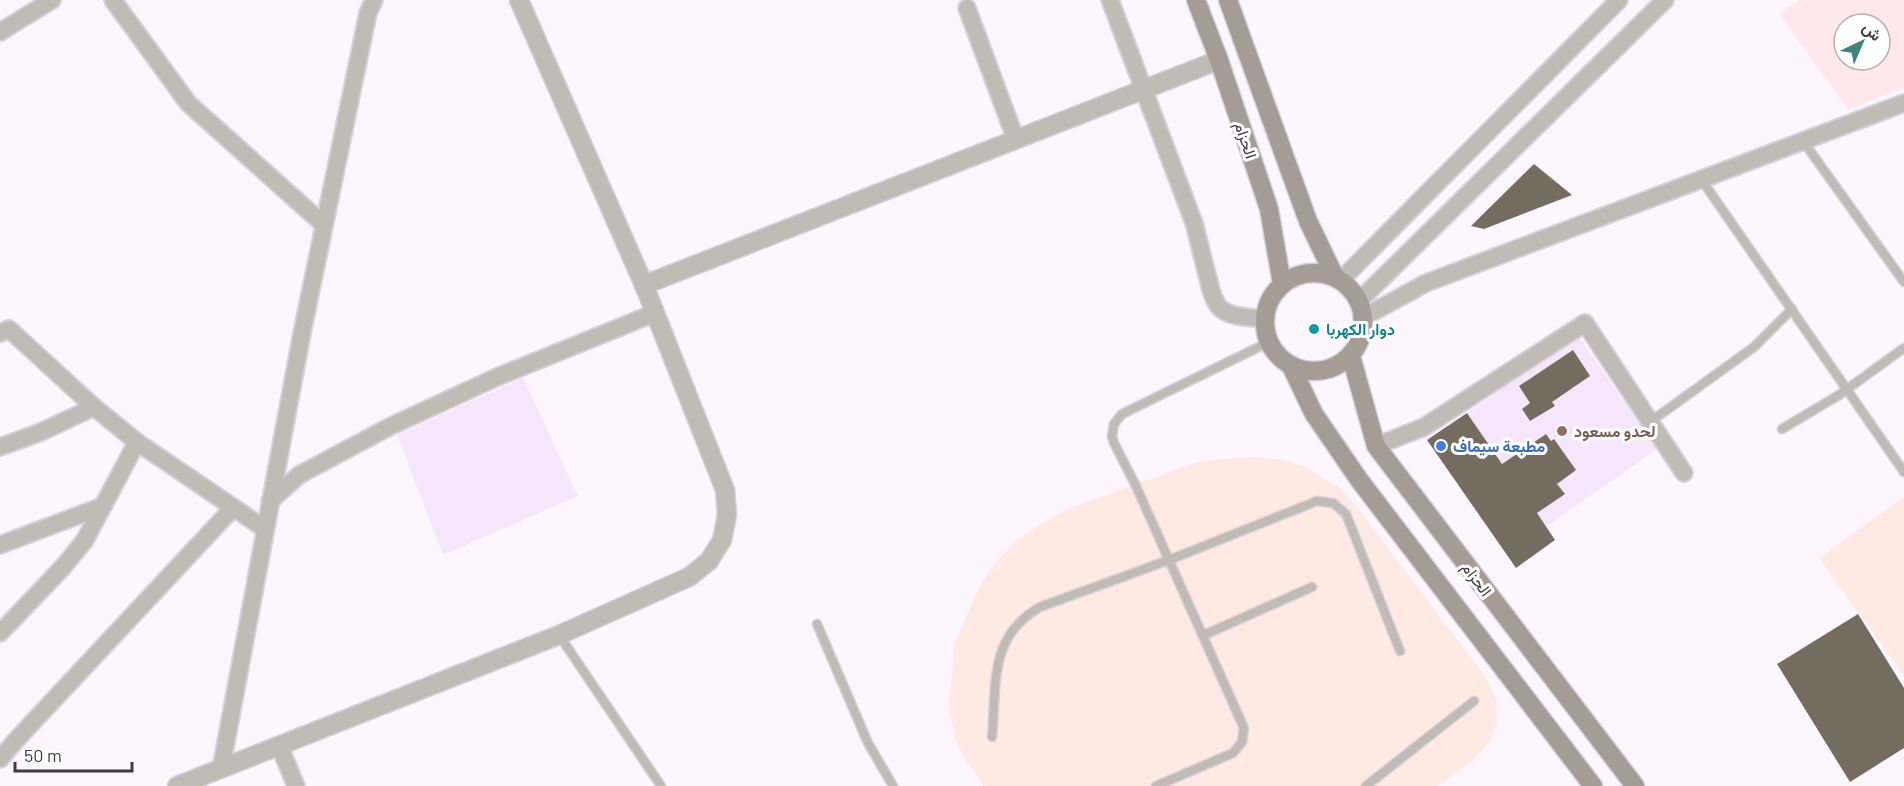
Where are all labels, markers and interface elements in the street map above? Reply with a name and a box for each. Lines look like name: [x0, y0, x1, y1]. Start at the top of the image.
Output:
north arrow: [1832, 12, 1892, 72]
text: ش: [1859, 17, 1886, 45]
street label: الحزام: [1229, 119, 1262, 161]
place label: دوار الكهربا: [1326, 319, 1395, 340]
marker: دوار الكهربا: [1307, 322, 1321, 336]
place label: لحدو مسعود: [1574, 421, 1656, 442]
marker: لحدو مسعود: [1555, 424, 1569, 438]
place label: مطبعة سيماف: [1453, 436, 1546, 456]
marker: مطبعة سيماف: [1434, 439, 1448, 453]
street label: الحزام: [1457, 558, 1496, 601]
scale bar: [15, 735, 132, 773]
text: 50 m: [24, 744, 62, 766]

